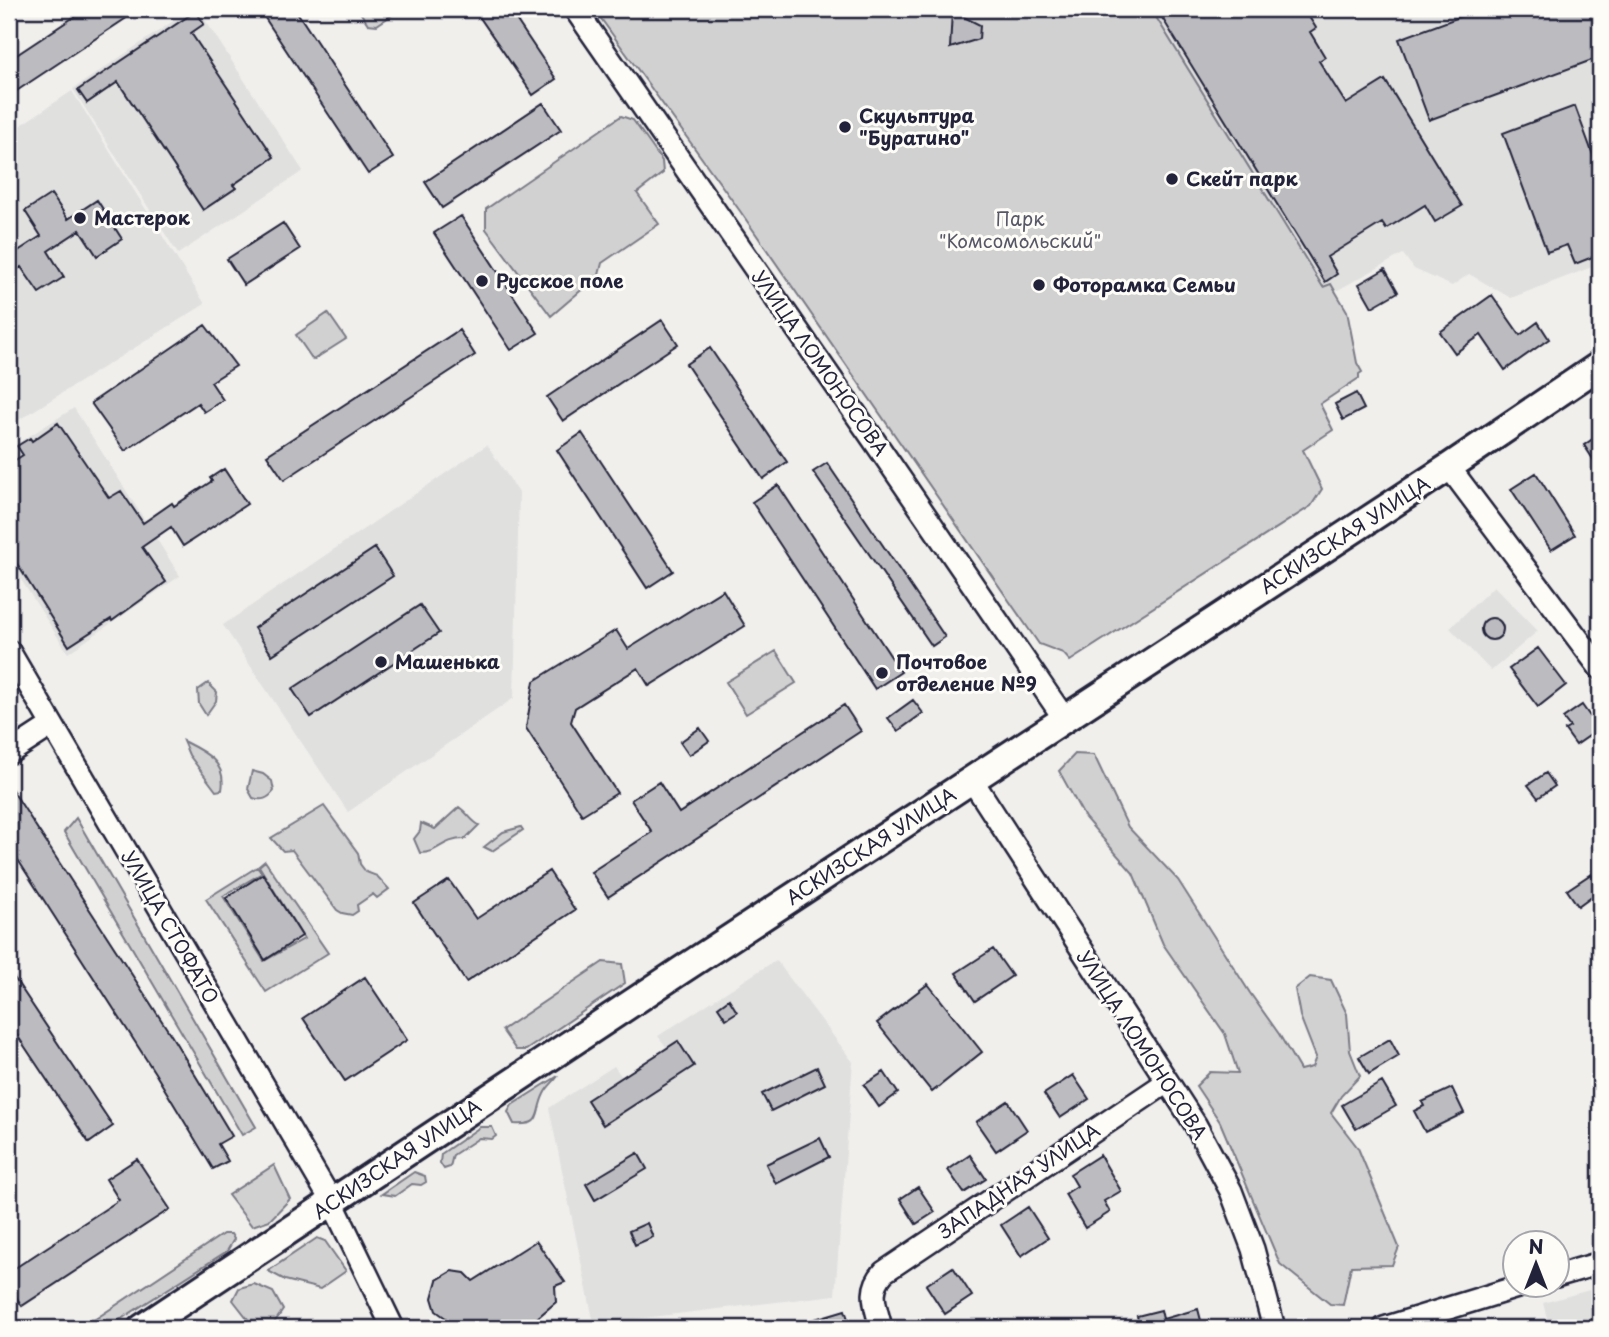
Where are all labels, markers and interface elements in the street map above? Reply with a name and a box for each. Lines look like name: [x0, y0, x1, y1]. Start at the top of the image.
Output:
place label: Скульптура "Буратино": [859, 101, 975, 151]
marker: Скульптура "Буратино": [837, 119, 853, 135]
place label: Скейт парк: [1186, 164, 1298, 192]
marker: Скейт парк: [1164, 171, 1180, 187]
place label: Мастерок: [94, 203, 191, 231]
park label: Парк "Комсомольский": [939, 204, 1101, 254]
marker: Мастерок: [72, 210, 88, 226]
street label: УЛИЦА ЛОМОНОСОВА: [746, 264, 896, 461]
place label: Русское поле: [496, 266, 624, 294]
place label: Фоторамка Семьи: [1053, 270, 1236, 298]
marker: Русское поле: [474, 273, 490, 289]
marker: Фоторамка Семьи: [1031, 277, 1047, 293]
street label: АСКИЗСКАЯ УЛИЦА: [1254, 469, 1435, 600]
place label: Машенька: [395, 647, 500, 675]
place label: Почтовое отделение №9: [896, 647, 1037, 697]
marker: Машенька: [373, 654, 389, 670]
marker: Почтовое отделение №9: [874, 665, 890, 681]
street label: АСКИЗСКАЯ УЛИЦА: [780, 780, 961, 911]
street label: УЛИЦА СТОФАТО: [116, 845, 226, 1008]
street label: УЛИЦА ЛОМОНОСОВА: [1071, 944, 1215, 1145]
street label: АСКИЗСКАЯ УЛИЦА: [307, 1091, 486, 1225]
street label: ЗАПАДНАЯ УЛИЦА: [932, 1116, 1105, 1245]
north arrow: [1500, 1228, 1570, 1298]
text: N: [1528, 1232, 1544, 1260]

